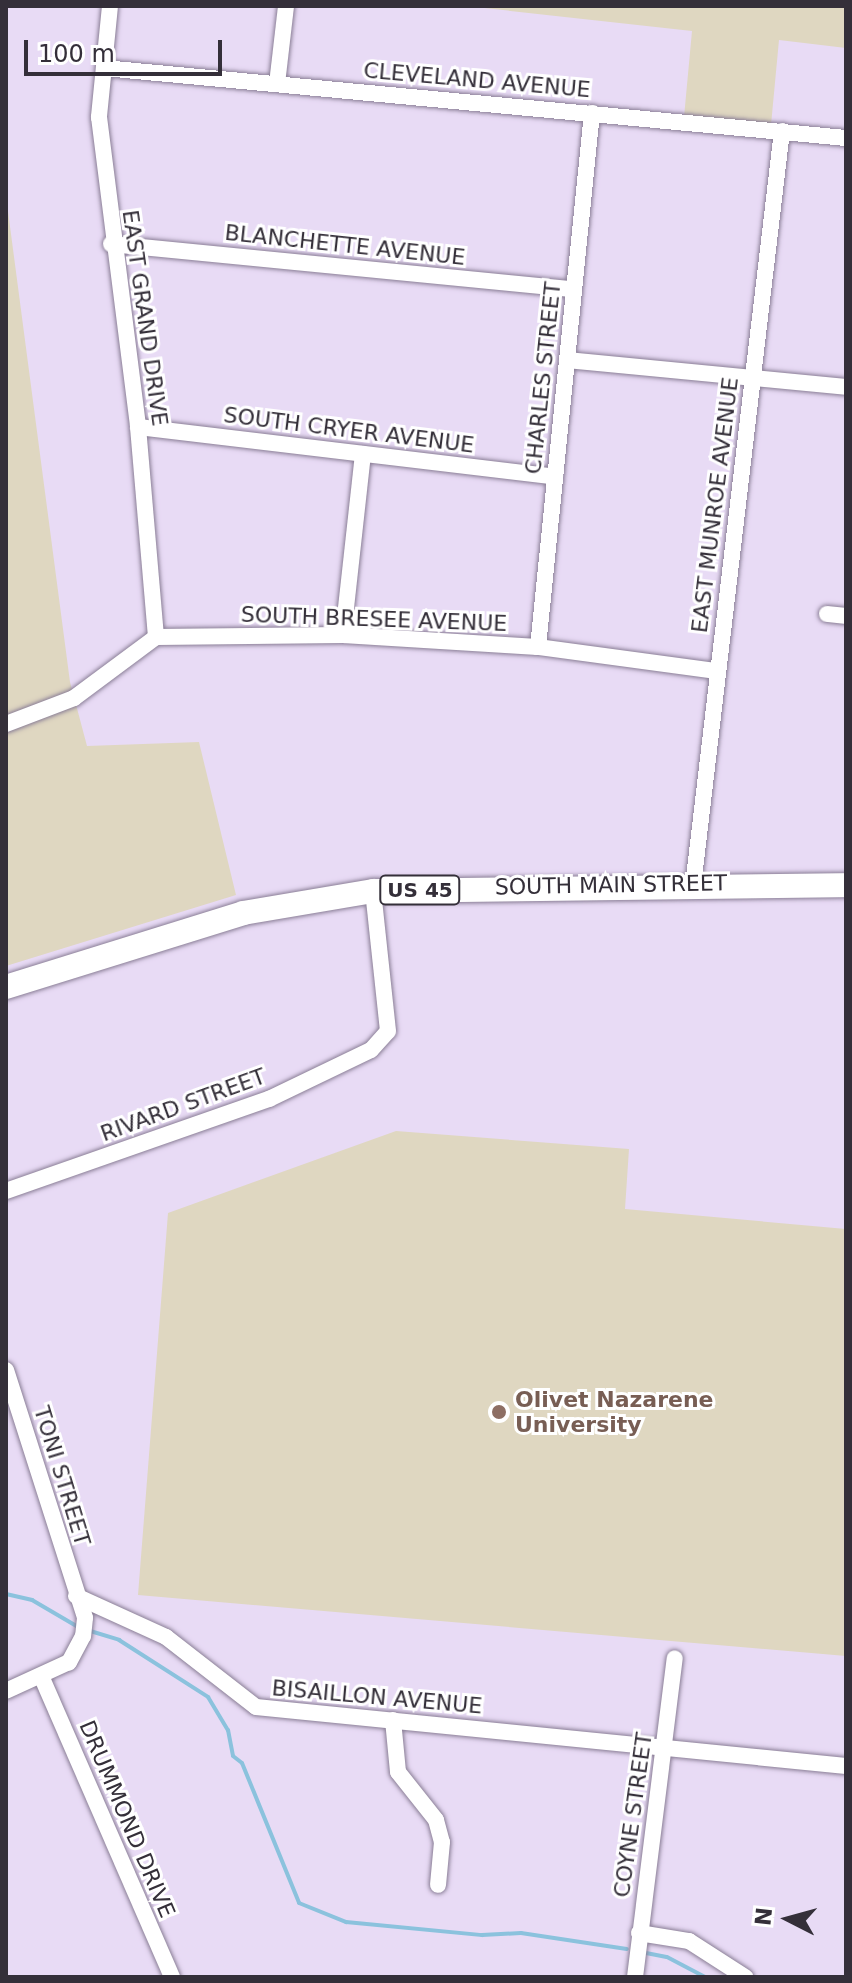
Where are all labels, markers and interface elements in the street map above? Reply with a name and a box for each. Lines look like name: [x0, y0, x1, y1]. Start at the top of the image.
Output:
scale bar: [28, 24, 226, 74]
text: 100 m: [38, 40, 115, 68]
street label: CLEVELAND AVENUE: [362, 57, 592, 103]
street label: EAST GRAND DRIVE: [117, 208, 173, 428]
street label: BLANCHETTE AVENUE: [223, 219, 467, 271]
street label: CHARLES STREET: [520, 281, 566, 475]
street label: EAST MUNROE AVENUE: [686, 376, 744, 634]
street label: SOUTH CRYER AVENUE: [222, 402, 476, 458]
street label: SOUTH BRESEE AVENUE: [240, 601, 508, 637]
street label: SOUTH MAIN STREET: [495, 870, 727, 900]
road number: US 45: [378, 874, 462, 906]
street label: RIVARD STREET: [97, 1063, 269, 1147]
place label: Olivet Nazarene University: [515, 1386, 713, 1438]
street label: TONI STREET: [28, 1403, 96, 1549]
marker: Olivet Nazarene University: [490, 1403, 508, 1421]
street label: BISAILLON AVENUE: [271, 1675, 483, 1719]
street label: DRUMMOND DRIVE: [73, 1716, 181, 1922]
street label: COYNE STREET: [608, 1731, 658, 1899]
north arrow: [748, 1879, 828, 1959]
text: N: [750, 1906, 777, 1927]

